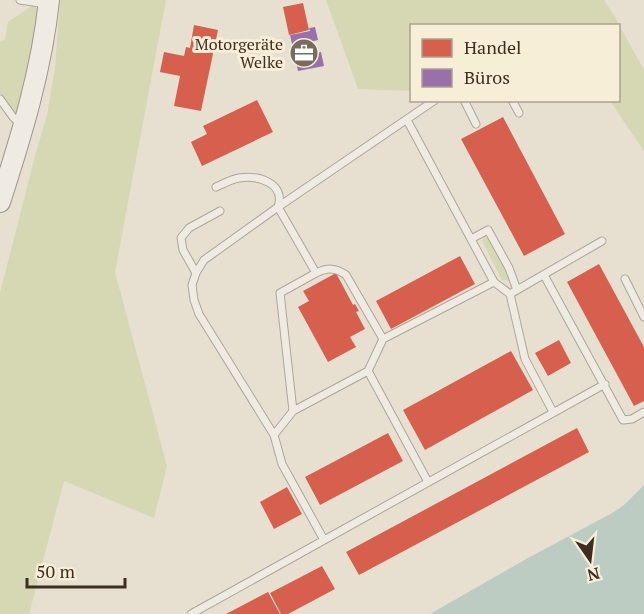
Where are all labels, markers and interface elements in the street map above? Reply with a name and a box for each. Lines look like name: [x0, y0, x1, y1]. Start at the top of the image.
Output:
legend: [410, 24, 620, 102]
place label: Motorgeräte Welke: [195, 33, 283, 73]
text: Handel: [464, 35, 521, 59]
office icon: Motorgeräte Welke: [288, 37, 320, 69]
text: Büros: [464, 65, 510, 89]
north arrow: [560, 530, 620, 590]
scale bar: [27, 551, 124, 589]
text: 50 m: [36, 559, 76, 583]
text: N: [585, 562, 602, 587]

